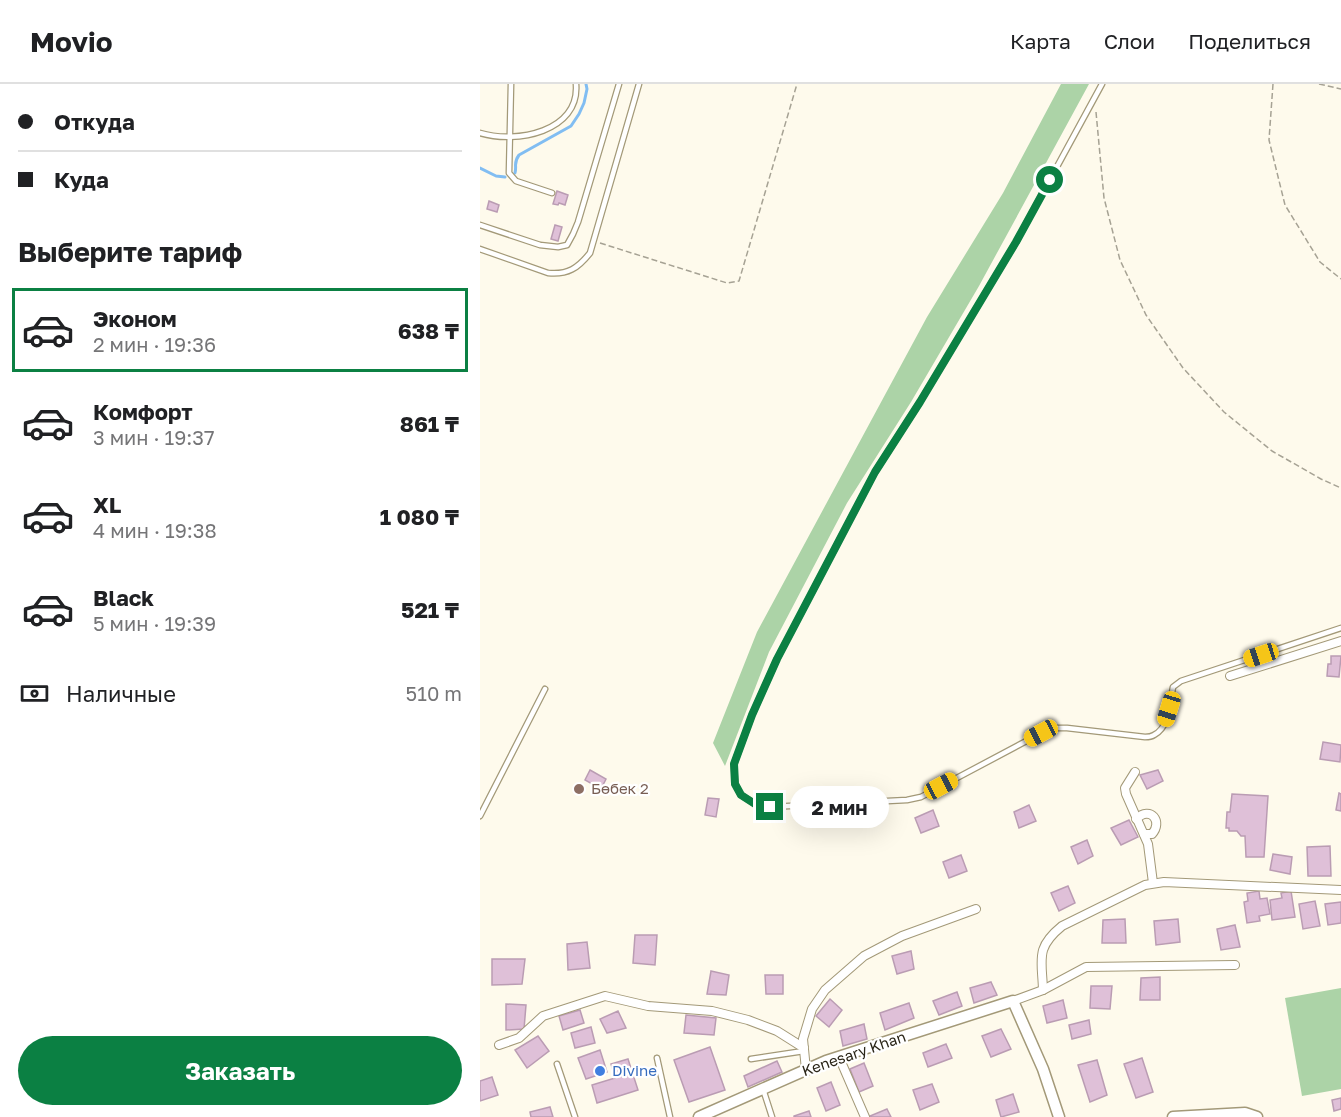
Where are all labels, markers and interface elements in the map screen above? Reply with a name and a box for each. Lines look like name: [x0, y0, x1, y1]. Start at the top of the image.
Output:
text: Movio: [30, 25, 112, 58]
text: Карта: [1010, 28, 1071, 54]
text: Слои: [1104, 28, 1155, 54]
text: Поделиться: [1188, 28, 1311, 54]
text: Откуда: [54, 108, 135, 135]
text: Куда: [54, 166, 109, 193]
route start: [1036, 166, 1063, 193]
text: Выберите тариф: [18, 236, 242, 268]
icon: car: [21, 303, 75, 357]
text: Эконом: [93, 305, 177, 332]
text: 638 ₸: [398, 317, 459, 344]
text: 2 мин · 19:36: [93, 332, 216, 356]
icon: car: [21, 396, 75, 450]
text: Комфорт: [93, 398, 193, 425]
text: 861 ₸: [400, 410, 459, 437]
text: 3 мин · 19:37: [93, 425, 215, 449]
icon: car: [21, 489, 75, 543]
text: XL: [93, 491, 121, 518]
text: 1 080 ₸: [380, 503, 459, 530]
text: 4 мин · 19:38: [93, 518, 217, 542]
icon: car: [21, 582, 75, 636]
text: Black: [93, 584, 154, 611]
text: 521 ₸: [401, 596, 459, 623]
text: 5 мин · 19:39: [93, 611, 216, 635]
car: [1241, 641, 1281, 669]
icon: cash: [18, 677, 51, 710]
text: Наличные: [66, 680, 176, 707]
text: 510 m: [406, 681, 462, 705]
car: [1155, 689, 1183, 729]
car: [1021, 717, 1061, 749]
car: [921, 770, 961, 802]
place label: Бөбек 2: [591, 779, 649, 797]
marker: Бөбек 2: [572, 782, 586, 796]
callout: 2 мин: [791, 786, 890, 828]
route end: [756, 793, 783, 820]
text: 2 мин: [812, 795, 868, 819]
street label: Kenesary Khan: [799, 1027, 908, 1079]
button: Заказать: [18, 1036, 462, 1105]
place label: Divine: [612, 1061, 657, 1079]
marker: Divine: [593, 1064, 607, 1078]

